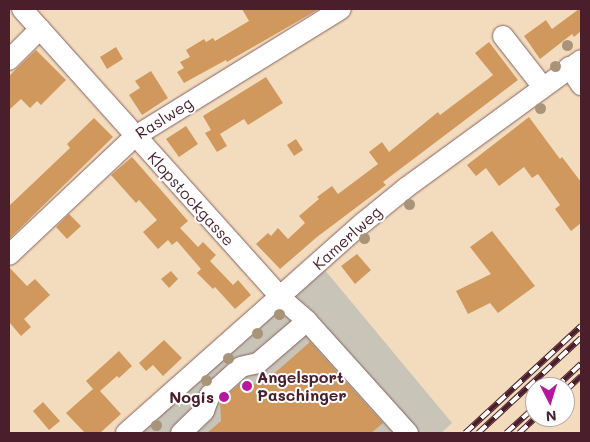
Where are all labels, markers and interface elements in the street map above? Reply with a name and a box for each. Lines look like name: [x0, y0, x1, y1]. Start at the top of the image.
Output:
street label: Raslweg: [132, 93, 196, 143]
street label: Klopstockgasse: [144, 148, 238, 250]
street label: Kamerlweg: [309, 202, 385, 274]
place label: Angelsport Paschinger: [257, 367, 347, 405]
north arrow: [525, 377, 575, 427]
marker: Angelsport Paschinger: [241, 380, 253, 392]
place label: Nogis: [169, 387, 214, 407]
marker: Nogis: [218, 391, 230, 403]
text: N: [545, 407, 557, 426]

